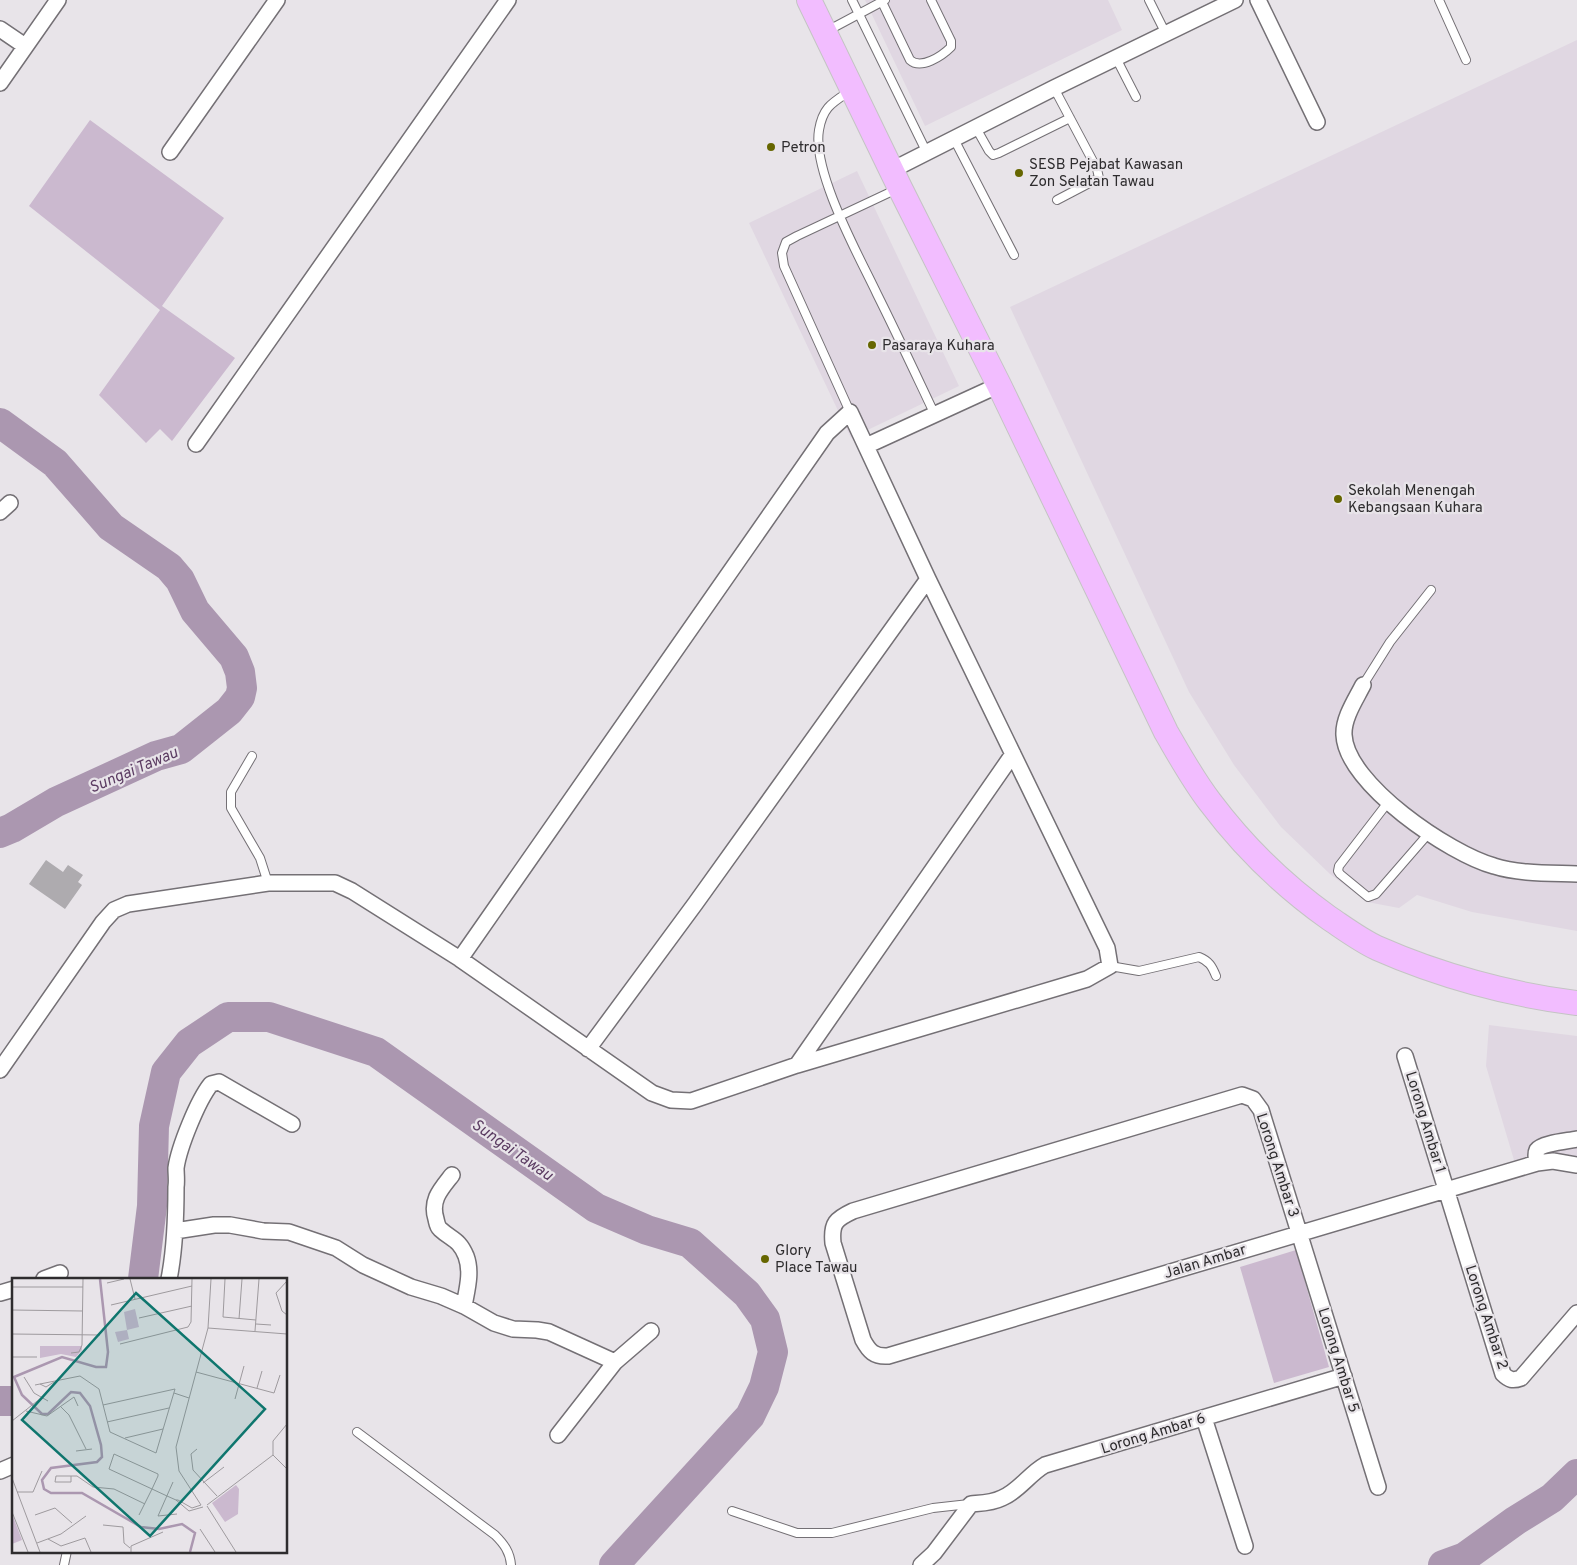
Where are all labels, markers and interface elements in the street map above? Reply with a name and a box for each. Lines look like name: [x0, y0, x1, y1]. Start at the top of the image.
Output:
place label: Petron: [781, 139, 826, 158]
marker: Petron: [765, 141, 777, 153]
place label: SESB Pejabat Kawasan Zon Selatan Tawau: [1029, 156, 1183, 192]
marker: SESB Pejabat Kawasan Zon Selatan Tawau: [1013, 167, 1025, 179]
place label: Pasaraya Kuhara: [882, 337, 995, 356]
marker: Pasaraya Kuhara: [866, 339, 878, 351]
place label: Sekolah Menengah Kebangsaan Kuhara: [1348, 482, 1483, 518]
marker: Sekolah Menengah Kebangsaan Kuhara: [1332, 493, 1344, 505]
water label: Sungai Tawau: [86, 743, 181, 799]
street label: Lorong Ambar 1: [1400, 1069, 1449, 1175]
street label: Lorong Ambar 3: [1251, 1111, 1302, 1220]
water label: Sungai Tawau: [467, 1115, 557, 1186]
street label: Jalan Ambar: [1162, 1241, 1249, 1284]
place label: Glory Place Tawau: [775, 1242, 858, 1278]
marker: Glory Place Tawau: [759, 1253, 771, 1265]
street label: Lorong Ambar 2: [1460, 1263, 1511, 1372]
inset map: [12, 1278, 288, 1552]
street label: Lorong Ambar 5: [1313, 1306, 1363, 1415]
street label: Lorong Ambar 6: [1099, 1409, 1208, 1459]

